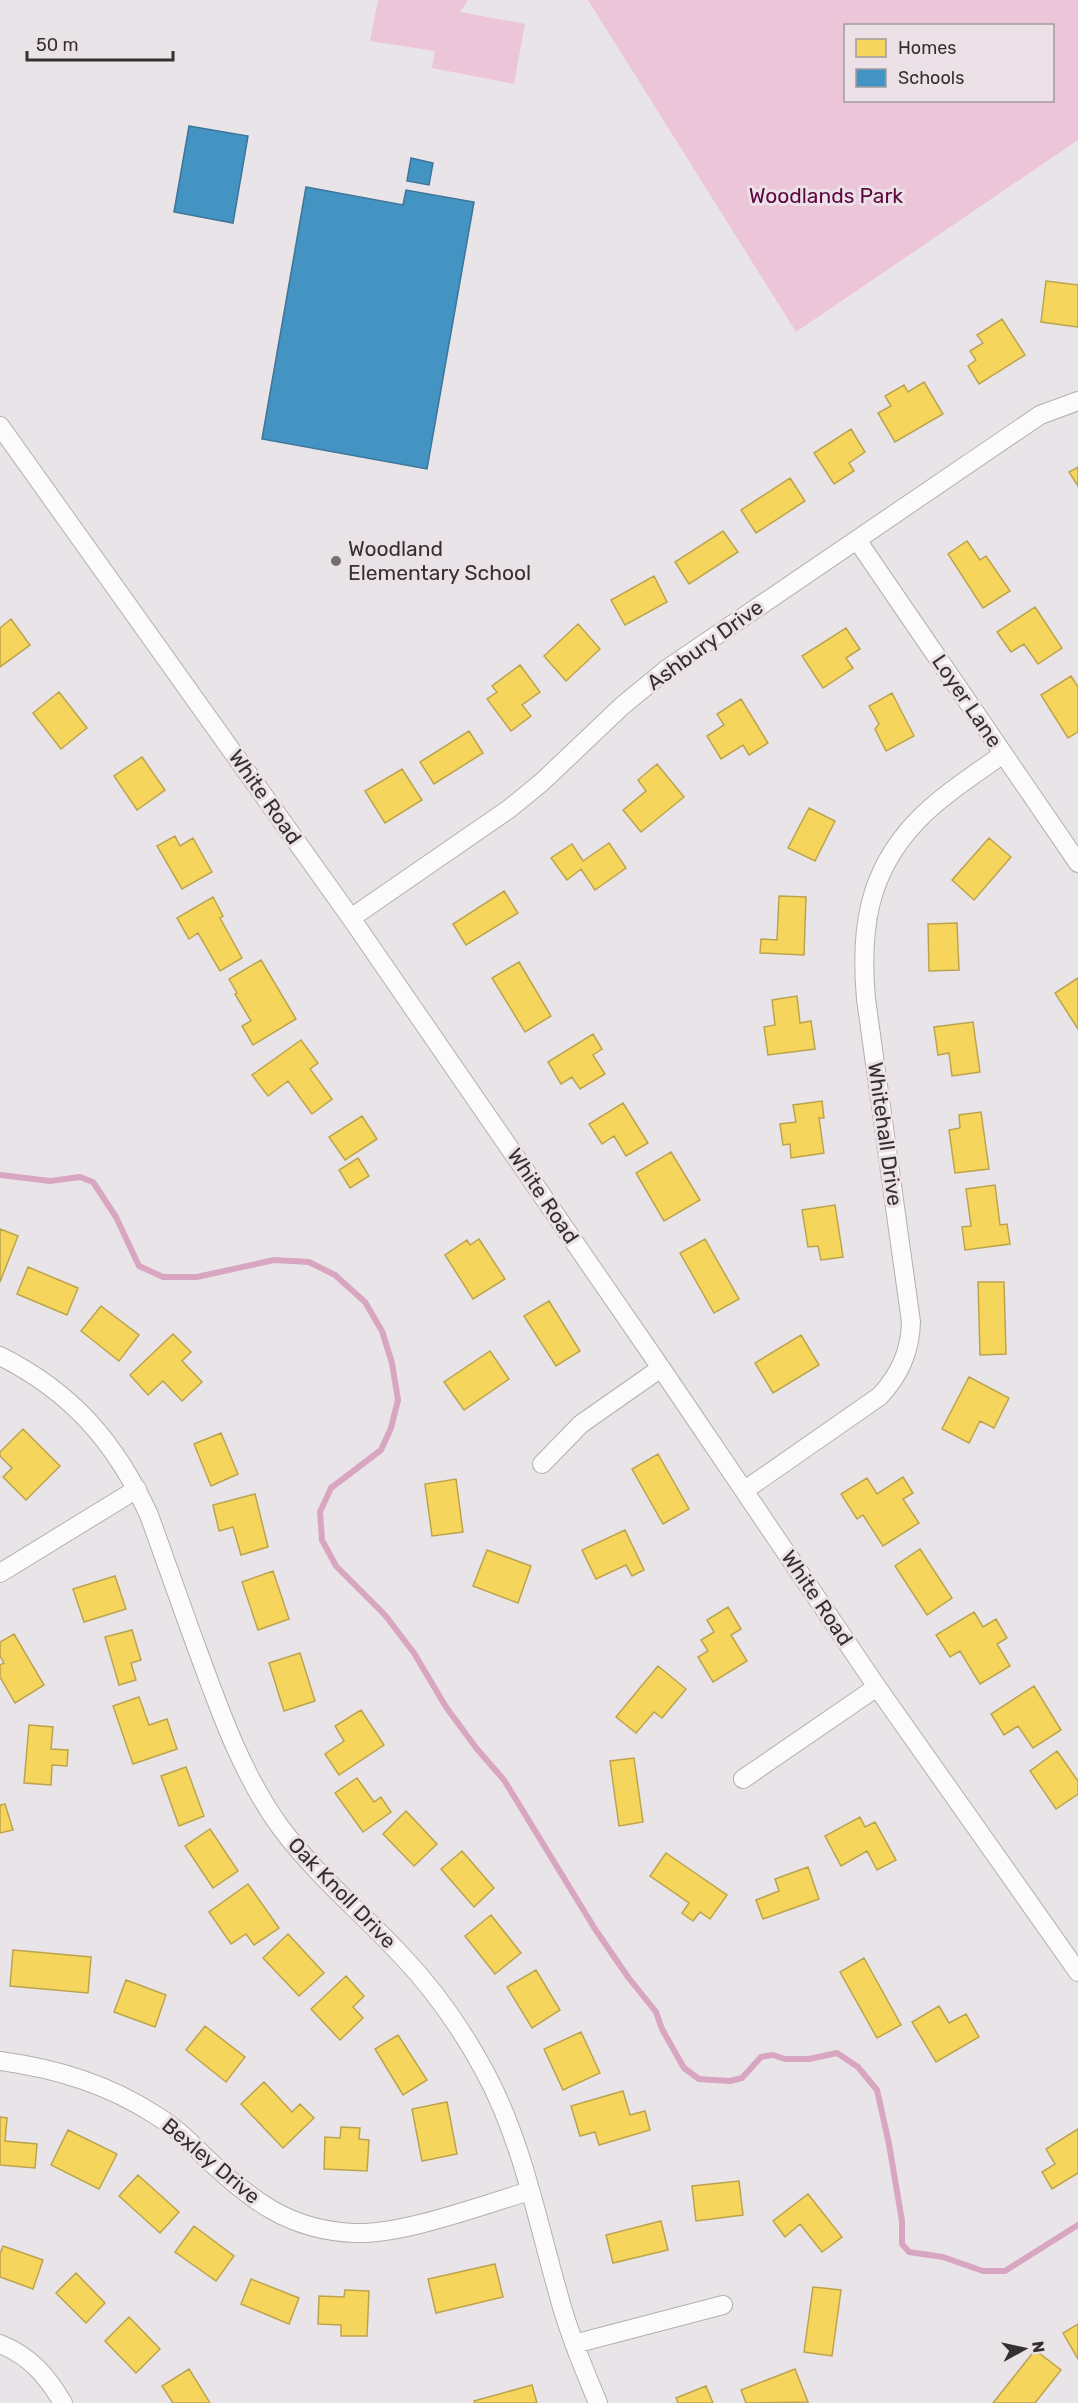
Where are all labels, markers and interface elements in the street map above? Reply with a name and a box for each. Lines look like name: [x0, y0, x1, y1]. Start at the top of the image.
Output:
scale bar: [27, 24, 172, 62]
legend: [844, 24, 1054, 102]
text: 50 m: [36, 34, 79, 56]
text: Homes: [898, 37, 956, 59]
text: Schools: [898, 67, 964, 89]
park label: Woodlands Park: [749, 183, 903, 208]
place label: Woodland Elementary School: [348, 536, 531, 585]
marker: Woodland Elementary School: [329, 554, 343, 568]
street label: Ashbury Drive: [642, 594, 768, 695]
street label: Loyer Lane: [927, 649, 1008, 752]
street label: White Road: [224, 745, 307, 849]
street label: Whitehall Drive: [863, 1060, 908, 1207]
street label: White Road: [502, 1143, 584, 1248]
street label: White Road: [776, 1545, 858, 1650]
street label: Oak Knoll Drive: [283, 1832, 402, 1953]
street label: Bexley Drive: [157, 2112, 265, 2209]
north arrow: [994, 2319, 1054, 2379]
text: N: [1028, 2340, 1049, 2354]

